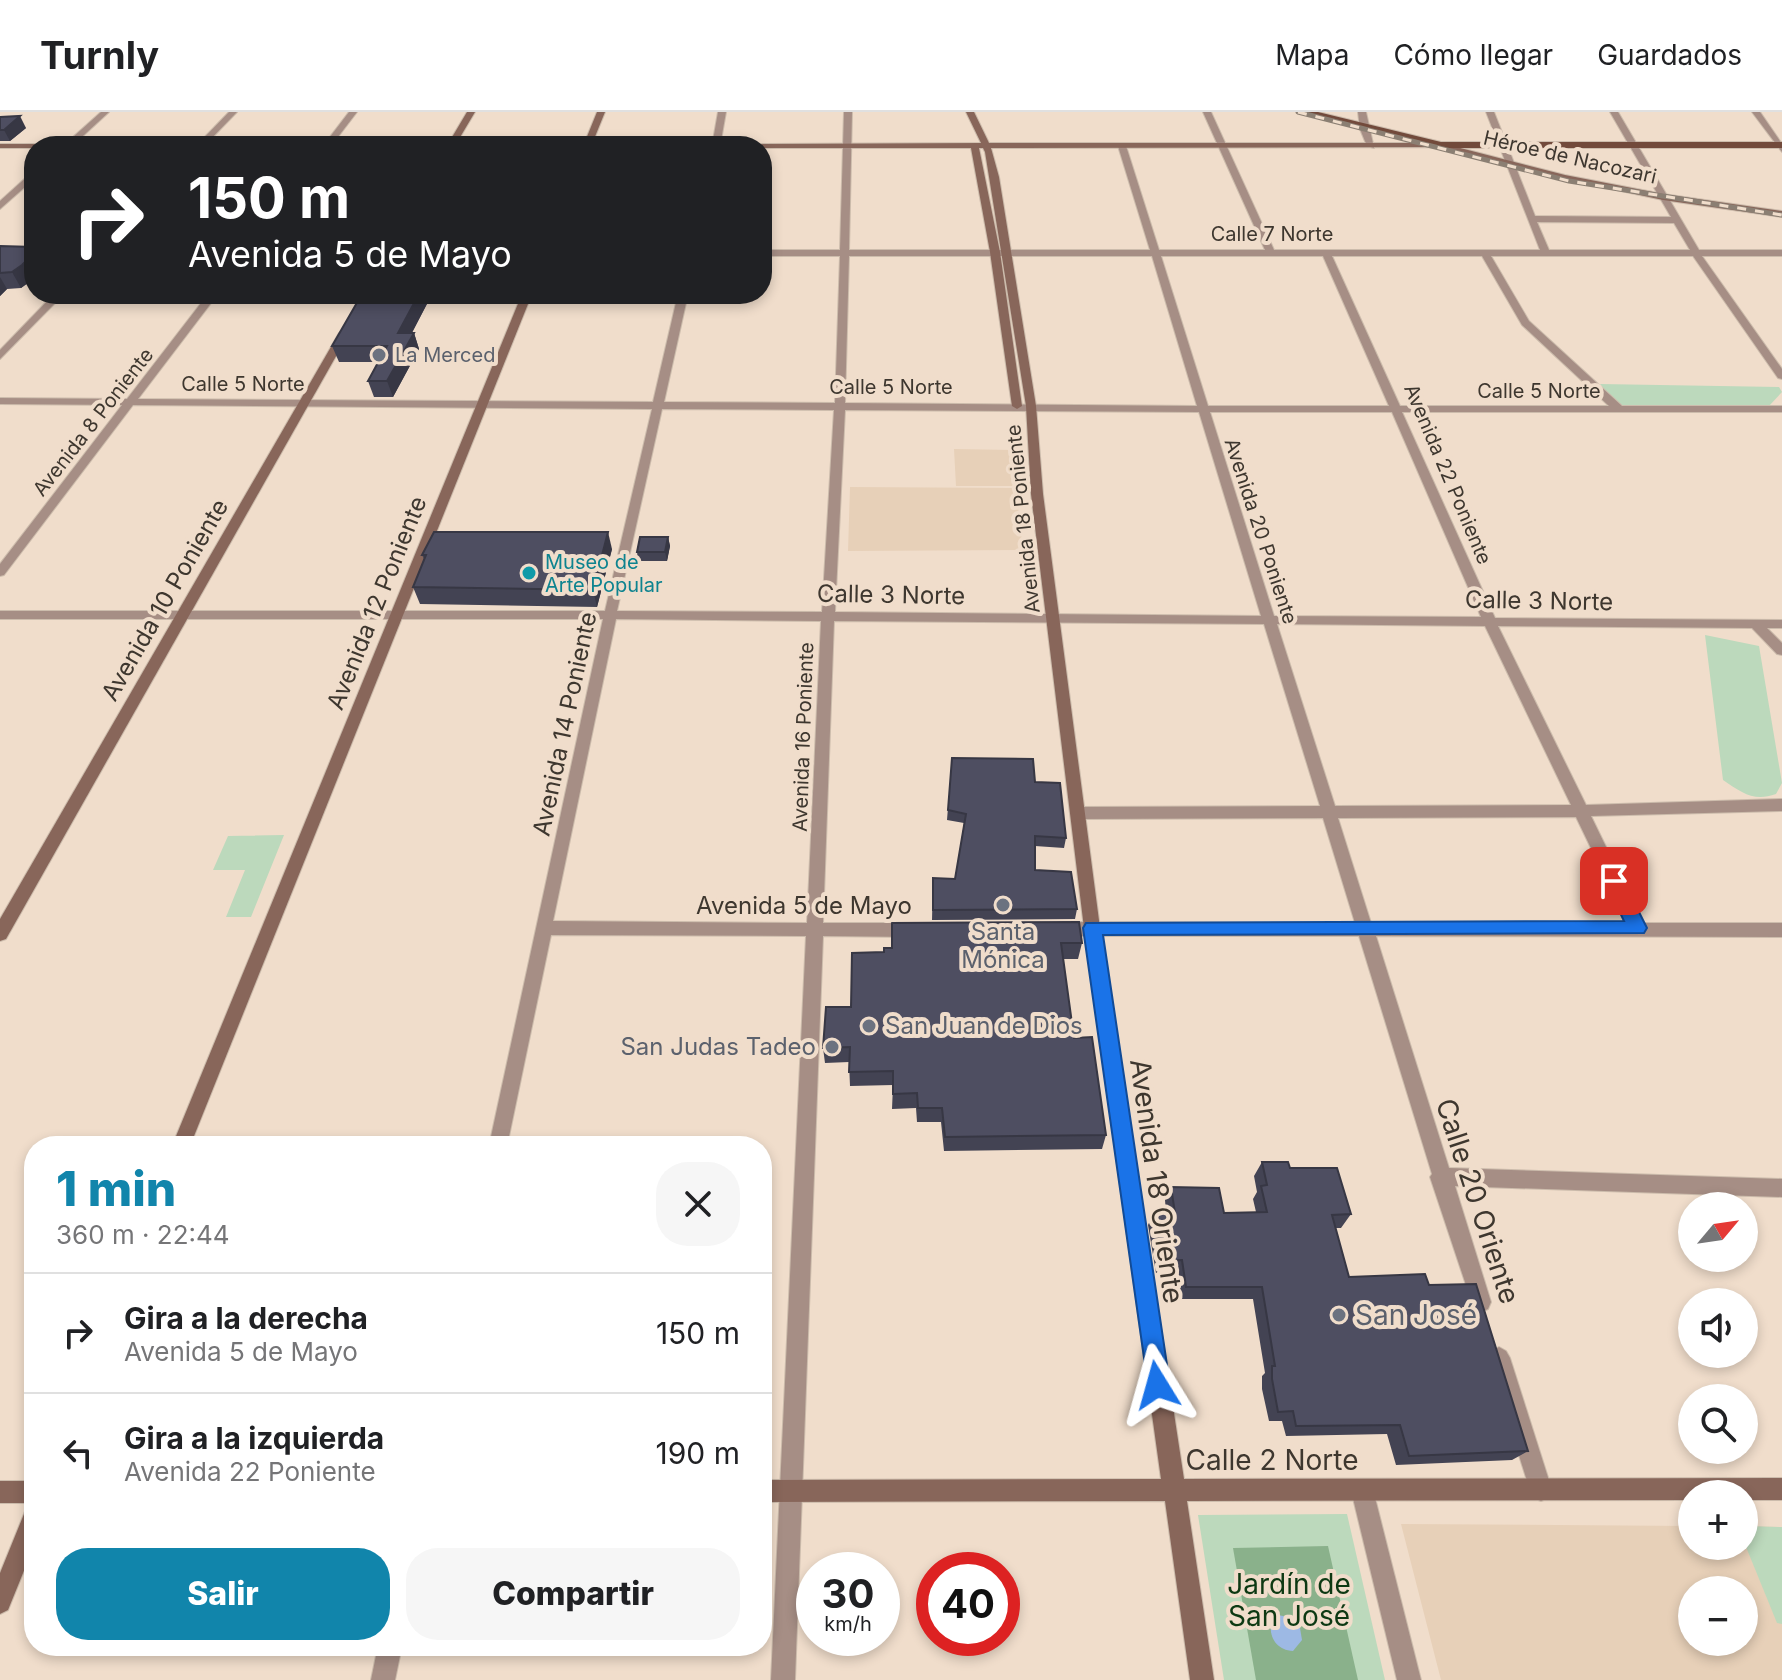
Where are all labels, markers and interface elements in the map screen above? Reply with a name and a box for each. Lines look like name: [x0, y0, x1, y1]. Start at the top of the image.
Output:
text: Turnly: [40, 32, 159, 78]
text: Mapa: [1275, 38, 1349, 72]
text: Cómo llegar: [1393, 38, 1553, 72]
text: Guardados: [1597, 38, 1742, 72]
street label: Héroe de Nacozari: [1481, 125, 1659, 189]
text: 150 m: [188, 164, 350, 232]
icon: right: [56, 168, 160, 272]
street label: Calle 7 Norte: [1211, 222, 1333, 246]
text: Avenida 5 de Mayo: [188, 232, 512, 276]
street label: Avenida 8 Poniente: [28, 343, 158, 501]
place label: La Merced: [395, 343, 495, 367]
marker: La Merced: [370, 346, 388, 364]
street label: Calle 5 Norte: [181, 372, 305, 396]
street label: Calle 5 Norte: [829, 375, 953, 399]
street label: Calle 5 Norte: [1477, 379, 1601, 403]
street label: Avenida 22 Poniente: [1399, 380, 1497, 568]
street label: Avenida 18 Poniente: [1001, 423, 1045, 615]
street label: Avenida 20 Poniente: [1220, 435, 1302, 627]
street label: Avenida 12 Poniente: [321, 492, 433, 714]
street label: Avenida 10 Poniente: [95, 494, 234, 706]
place label: Museo de Arte Popular: [545, 550, 663, 597]
marker: Museo de Arte Popular: [520, 564, 538, 582]
street label: Calle 3 Norte: [817, 579, 965, 610]
street label: Calle 3 Norte: [1465, 585, 1613, 616]
street label: Avenida 14 Poniente: [527, 609, 602, 839]
street label: Avenida 16 Poniente: [788, 642, 818, 832]
pin: [1580, 847, 1648, 915]
icon: arrive: [1592, 859, 1636, 903]
street label: Avenida 5 de Mayo: [696, 891, 912, 920]
marker: Santa Mónica: [994, 896, 1012, 914]
place label: Santa Mónica: [961, 917, 1045, 974]
place label: San Juan de Dios: [885, 1011, 1083, 1040]
marker: San Juan de Dios: [860, 1017, 878, 1035]
place label: San Judas Tadeo: [620, 1032, 816, 1061]
marker: San Judas Tadeo: [823, 1038, 841, 1056]
street label: Avenida 18 Oriente: [1123, 1056, 1191, 1306]
street label: Calle 20 Oriente: [1429, 1094, 1527, 1308]
text: 1 min: [56, 1159, 176, 1218]
button: close: [656, 1162, 740, 1246]
north arrow: [1678, 1192, 1758, 1272]
map controls: [1678, 1192, 1758, 1656]
text: 360 m · 22:44: [56, 1219, 230, 1250]
button: sound: [1678, 1288, 1758, 1368]
place label: San José: [1355, 1298, 1477, 1332]
text: Gira a la derecha: [124, 1300, 368, 1336]
marker: San José: [1330, 1306, 1348, 1324]
icon: right: [56, 1311, 100, 1355]
text: 150 m: [656, 1315, 740, 1351]
text: Avenida 5 de Mayo: [124, 1336, 358, 1367]
position arrow: [1115, 1343, 1199, 1427]
button: search: [1678, 1384, 1758, 1464]
text: Gira a la izquierda: [124, 1420, 384, 1456]
icon: left: [56, 1431, 100, 1475]
text: 190 m: [656, 1435, 740, 1471]
street label: Calle 2 Norte: [1186, 1443, 1358, 1477]
text: Avenida 22 Poniente: [124, 1456, 376, 1487]
button: +: [1678, 1480, 1758, 1560]
button: Salir: [56, 1548, 390, 1640]
button: Compartir: [406, 1548, 740, 1640]
speed limit sign: 40: [916, 1552, 1020, 1656]
park label: Jardín de San José: [1227, 1567, 1351, 1633]
text: 30: [822, 1569, 874, 1618]
button: −: [1678, 1576, 1758, 1656]
text: km/h: [824, 1612, 872, 1636]

